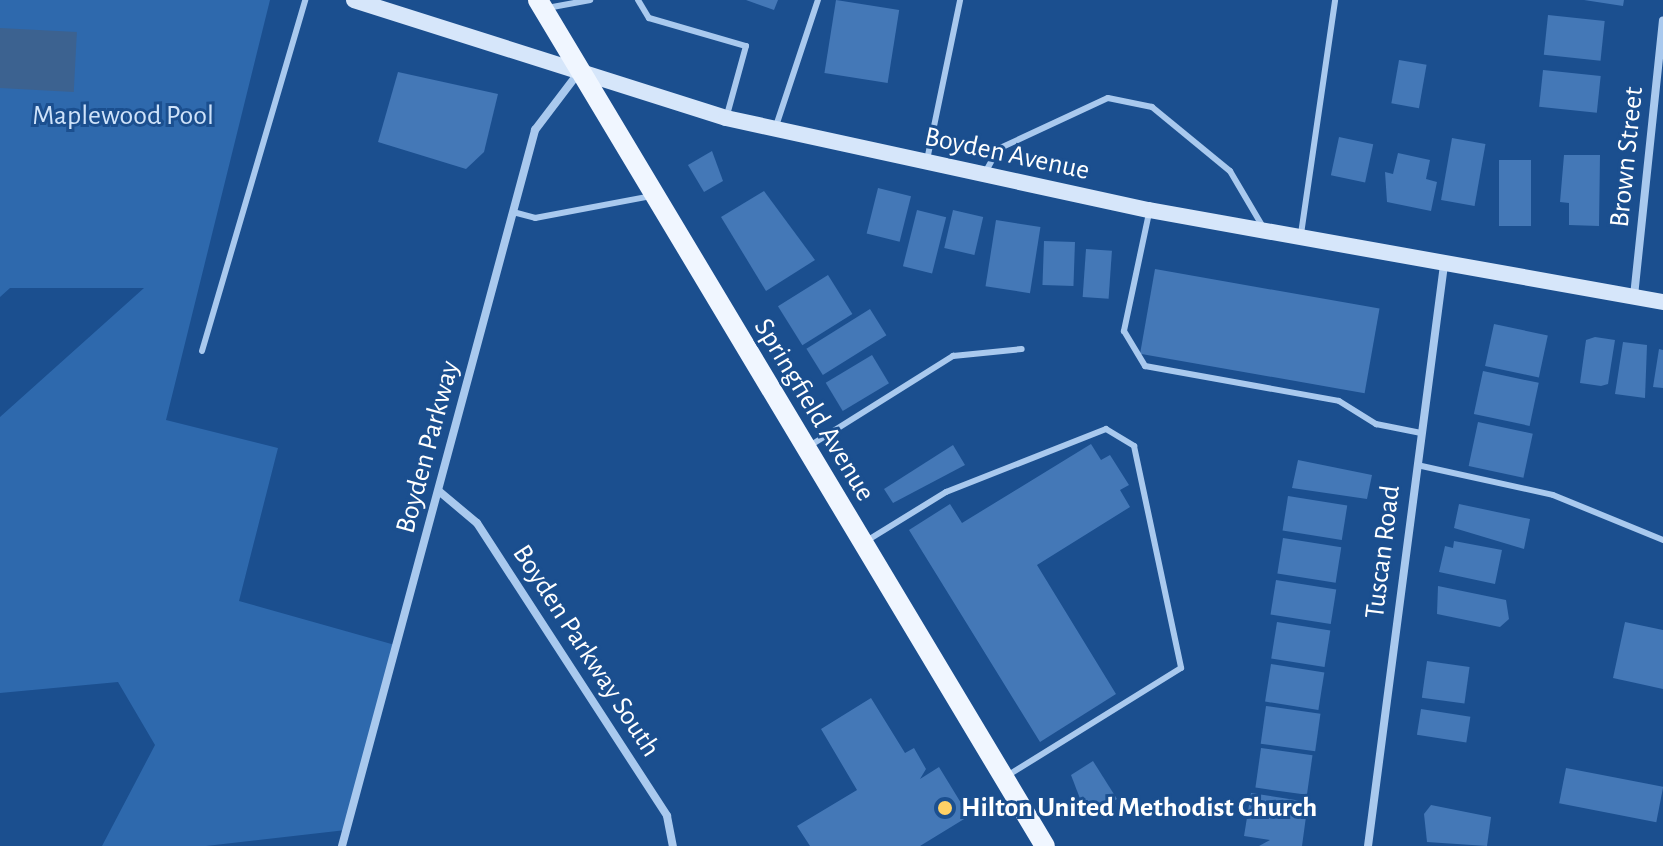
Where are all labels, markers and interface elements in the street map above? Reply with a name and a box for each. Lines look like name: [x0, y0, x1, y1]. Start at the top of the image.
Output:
street label: Brown Street: [1603, 85, 1651, 229]
park label: Maplewood Pool: [32, 99, 214, 133]
street label: Boyden Avenue: [921, 120, 1093, 188]
street label: Springfield Avenue: [746, 313, 882, 507]
street label: Boyden Parkway: [389, 357, 467, 537]
street label: Tuscan Road: [1358, 483, 1408, 621]
street label: Boyden Parkway South: [505, 539, 667, 763]
place label: Hilton United Methodist Church: [961, 791, 1317, 825]
marker: Hilton United Methodist Church: [936, 799, 954, 817]

